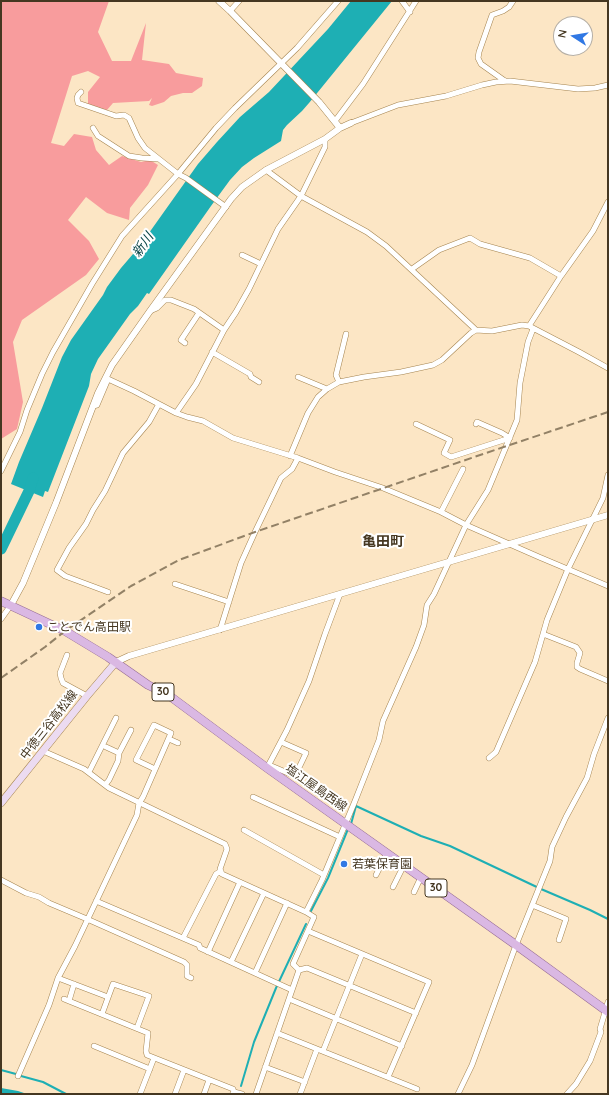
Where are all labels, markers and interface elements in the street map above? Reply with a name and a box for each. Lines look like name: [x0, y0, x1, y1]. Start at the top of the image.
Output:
north arrow: [553, 16, 593, 56]
text: N: [555, 28, 570, 39]
water label: 新川: [129, 230, 157, 260]
district label: 亀田町: [362, 534, 404, 550]
place label: ことでん高田駅: [47, 620, 131, 634]
marker: ことでん高田駅: [34, 622, 44, 632]
road number: 30: [152, 683, 174, 701]
street label: 中徳三谷高松線: [17, 687, 81, 763]
street label: 塩江屋島西線: [282, 761, 350, 815]
place label: 若葉保育園: [352, 857, 412, 871]
marker: 若葉保育園: [339, 859, 349, 869]
road number: 30: [425, 879, 447, 897]

